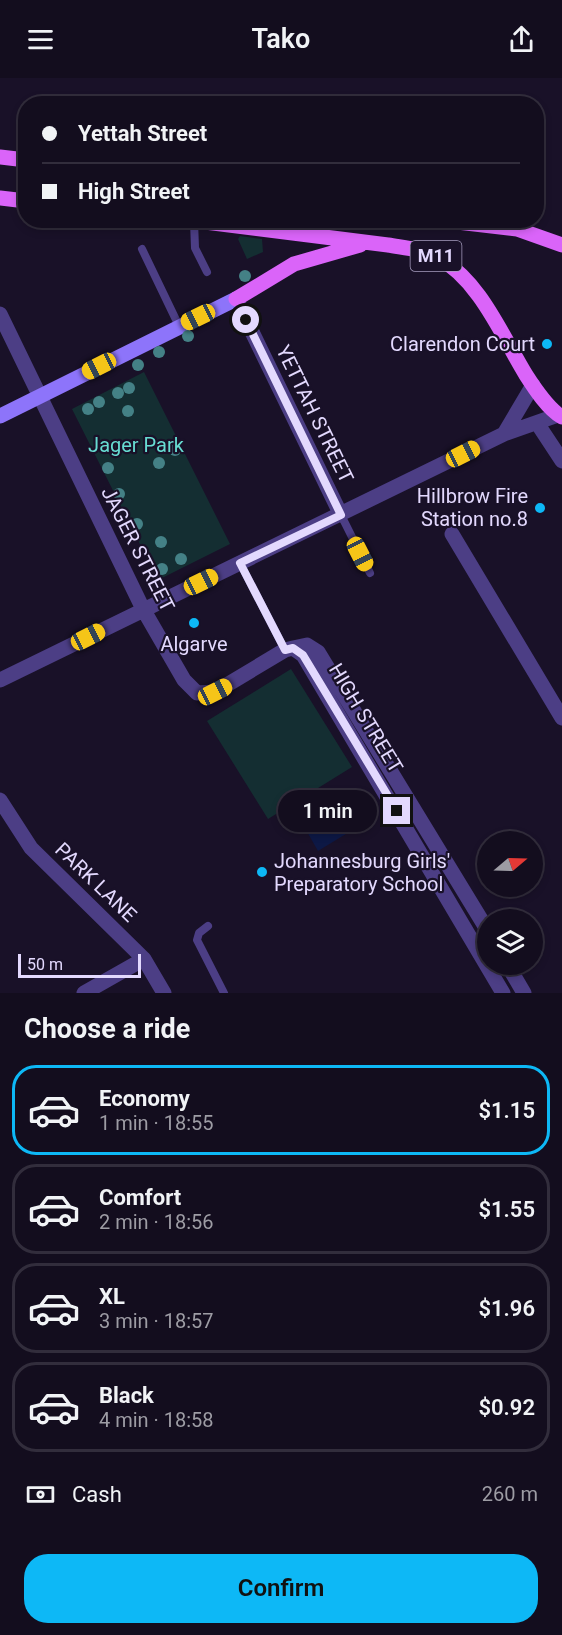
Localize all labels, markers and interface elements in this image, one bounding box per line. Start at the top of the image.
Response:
icon: menu [24,23,57,56]
text: Tako [252,23,310,55]
icon: share [505,23,538,56]
text: Yettah Street [78,121,207,146]
text: High Street [78,179,190,204]
road number: M11 [410,241,462,271]
car [178,301,218,333]
route start [232,306,259,333]
place label: Clarendon Court [390,332,535,356]
marker: Clarendon Court [540,337,554,351]
street label: YETTAH STREET [271,341,359,487]
car [79,350,119,382]
park label: Jager Park [88,433,185,457]
car [443,438,483,470]
street label: JAGER STREET [96,483,180,616]
place label: Hillbrow Fire Station no.8 [417,484,528,531]
marker: Hillbrow Fire Station no.8 [533,501,547,515]
car [344,534,376,574]
car [181,566,221,598]
marker: Algarve [187,616,201,630]
car [68,621,108,653]
place label: Algarve [160,632,228,656]
street label: HIGH STREET [324,659,408,777]
car [195,676,235,708]
callout: 1 min [277,790,376,832]
route end [383,797,410,824]
text: 1 min [302,799,353,823]
north arrow [477,831,543,897]
map controls [477,831,543,975]
street label: PARK LANE [50,837,142,927]
place label: Johannesburg Girls' Preparatory School [274,849,450,896]
marker: Johannesburg Girls' Preparatory School [255,865,269,879]
button: layers [477,909,543,975]
scale bar [18,951,141,978]
text: 50 m [27,955,63,974]
text: Choose a ride [24,1013,190,1045]
icon: car [27,1083,81,1137]
text: Economy [99,1086,190,1111]
text: $1.15 [478,1098,535,1123]
text: 1 min · 18:55 [99,1111,214,1135]
icon: car [27,1182,81,1236]
text: Comfort [99,1185,181,1210]
text: $1.55 [478,1197,535,1222]
text: 2 min · 18:56 [99,1210,214,1234]
icon: car [27,1281,81,1335]
text: XL [99,1284,125,1309]
text: $1.96 [478,1296,535,1321]
text: 3 min · 18:57 [99,1309,214,1333]
icon: car [27,1380,81,1434]
text: Black [99,1383,154,1408]
text: $0.92 [478,1395,535,1420]
text: 4 min · 18:58 [99,1408,214,1432]
icon: cash [24,1478,57,1511]
text: Cash [72,1482,122,1507]
text: 260 m [482,1482,538,1506]
button: Confirm [24,1554,538,1623]

